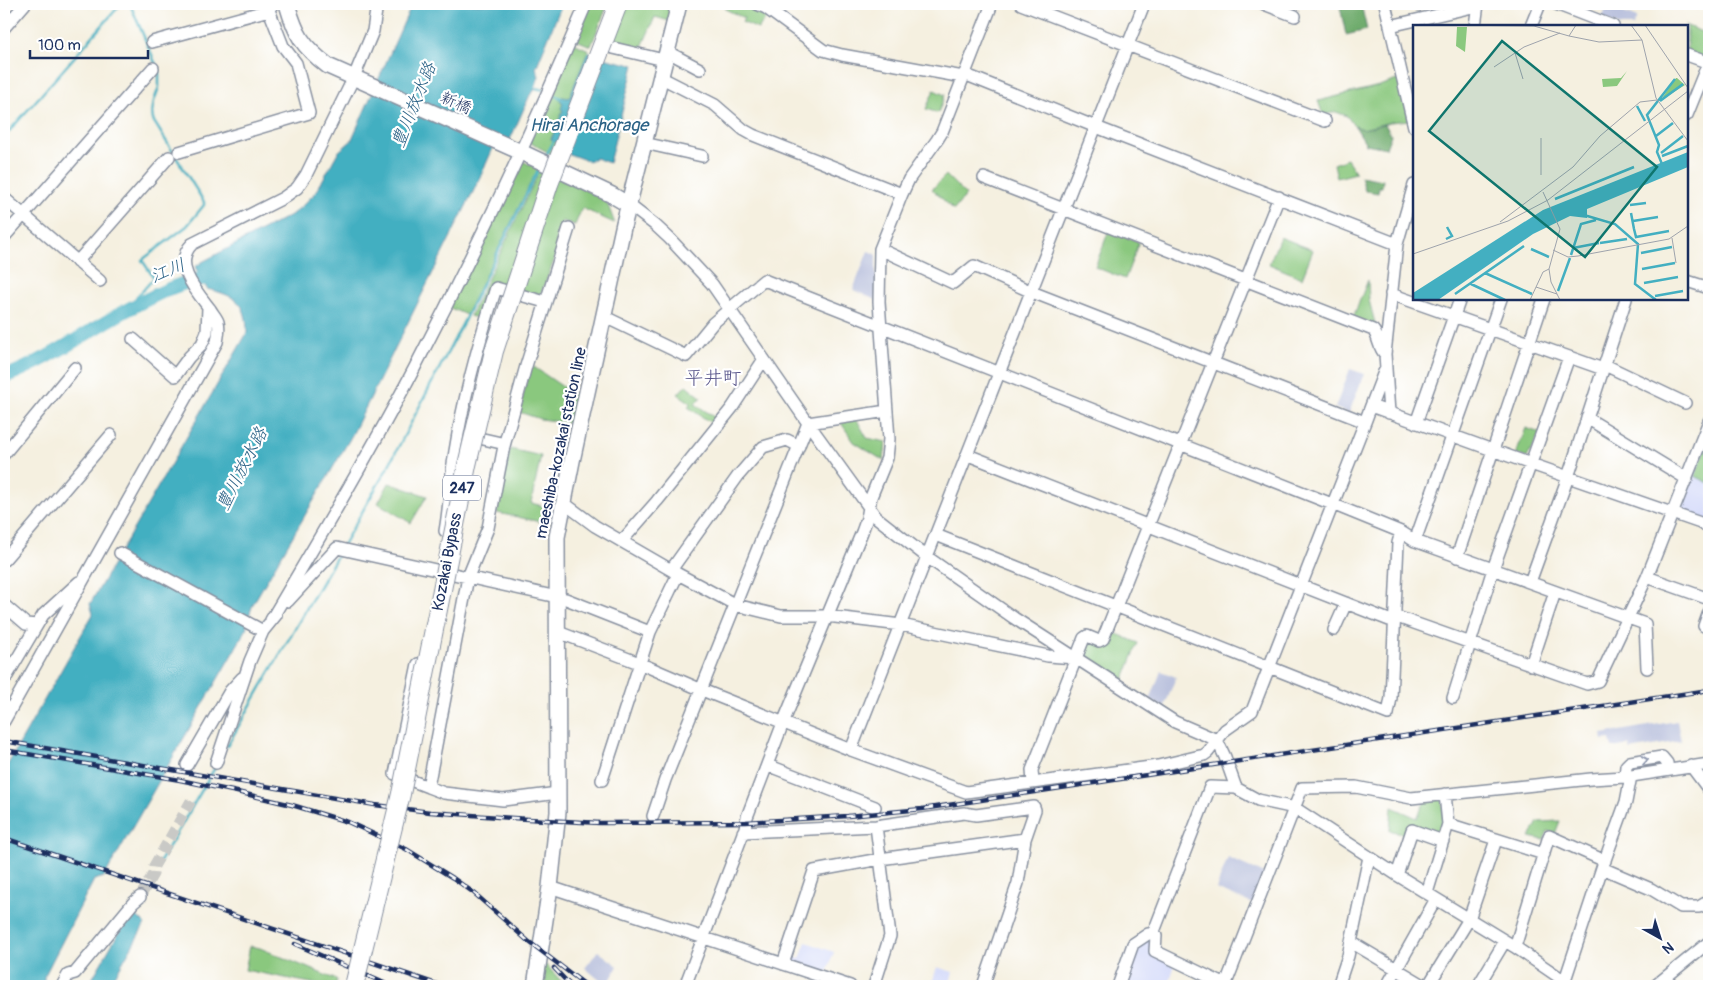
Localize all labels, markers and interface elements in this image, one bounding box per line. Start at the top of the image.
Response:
inset map [1413,25,1688,300]
scale bar [30,28,148,60]
text: 100 m [38,36,81,55]
water label: 豊川放水路 [386,58,442,151]
street label: 新橋 [437,87,475,119]
water label: Hirai Anchorage [530,114,650,137]
water label: 江川 [147,254,189,288]
street label: maeshiba-kozakai station line [531,345,591,540]
district label: 平井町 [684,366,742,390]
water label: 豊川放水路 [211,423,273,514]
road number: 247 [443,476,481,500]
street label: Kozakai Bypass [428,511,466,613]
one-way arrow [1642,755,1650,766]
north arrow [1636,912,1686,962]
text: N [1659,938,1677,957]

